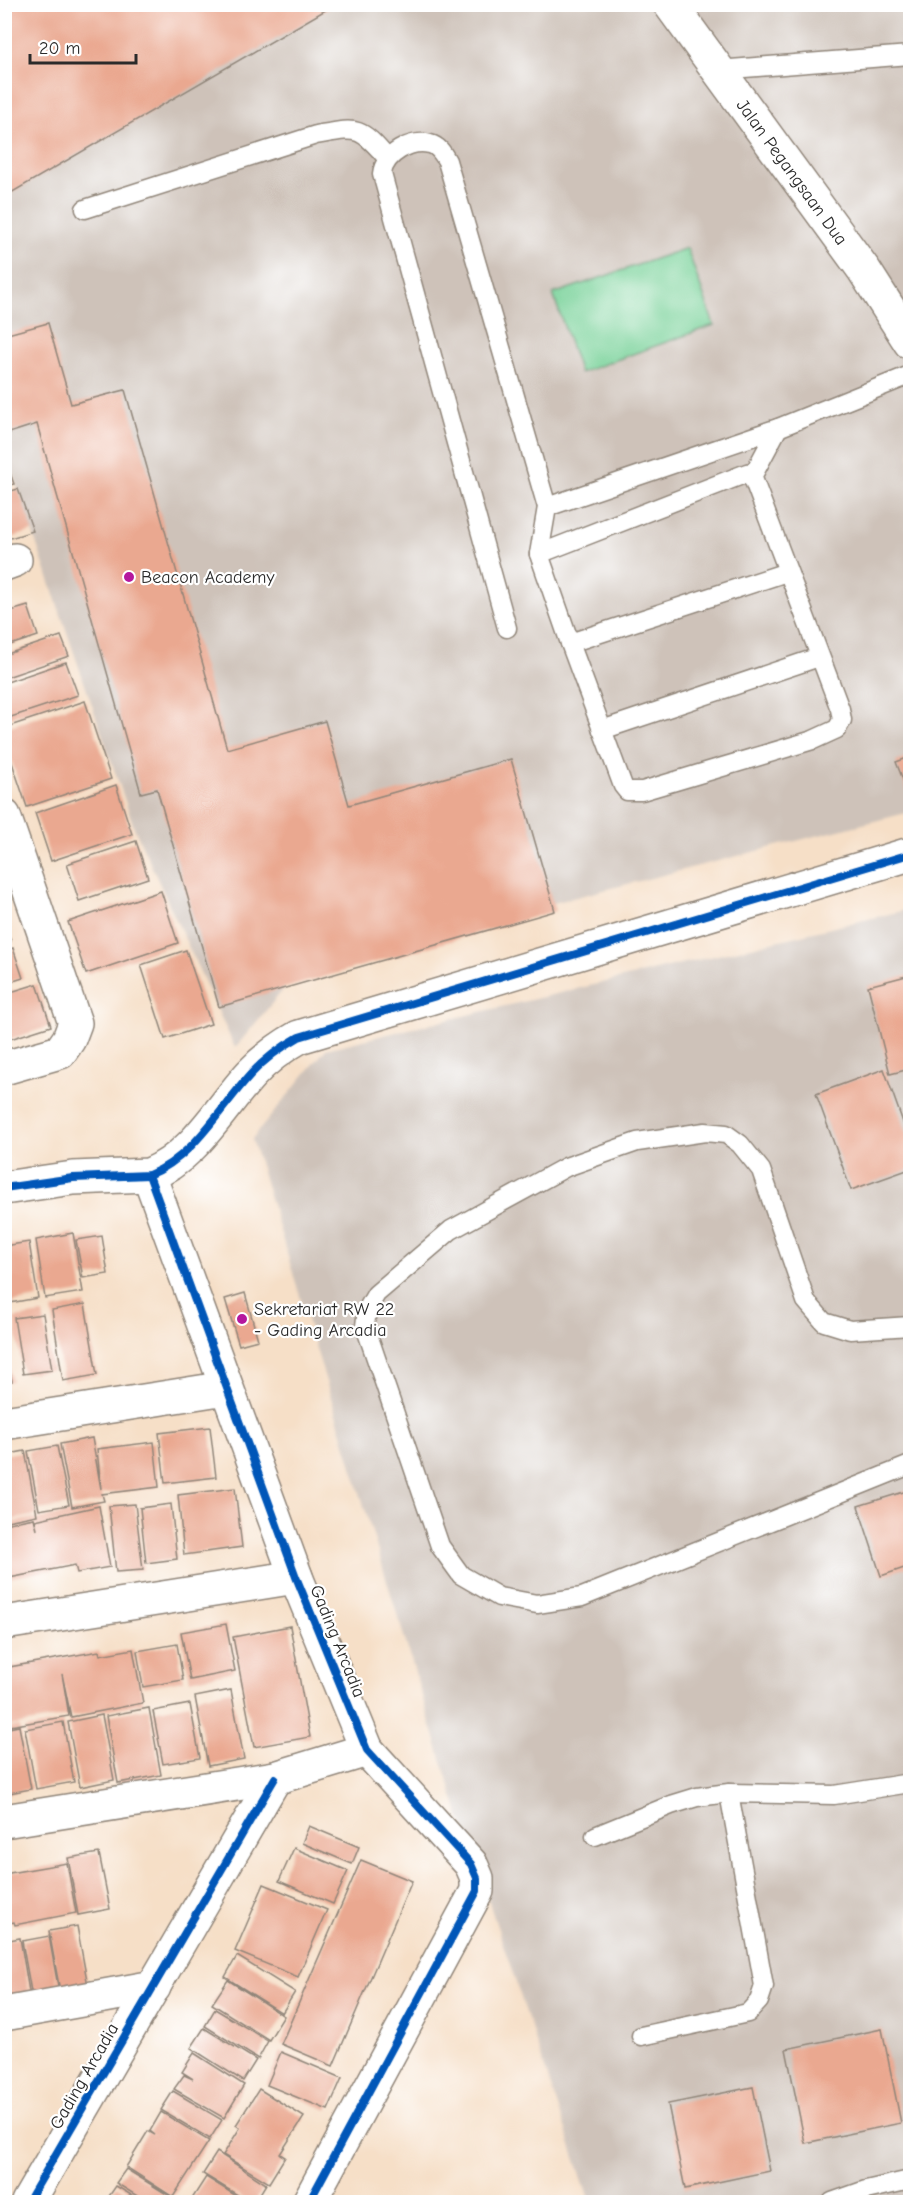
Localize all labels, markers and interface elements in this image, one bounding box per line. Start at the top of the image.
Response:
scale bar [30,27,136,65]
text: 20 m [39,38,80,59]
street label: Jalan Pegangsaan Dua [732,95,852,249]
place label: Beacon Academy [141,567,275,588]
marker: Beacon Academy [122,570,136,584]
place label: Sekretariat RW 22 - Gading Arcadia [254,1299,394,1341]
marker: Sekretariat RW 22 - Gading Arcadia [235,1312,249,1326]
street label: Gading Arcadia [305,1582,370,1700]
street label: Gading Arcadia [46,2019,123,2133]

